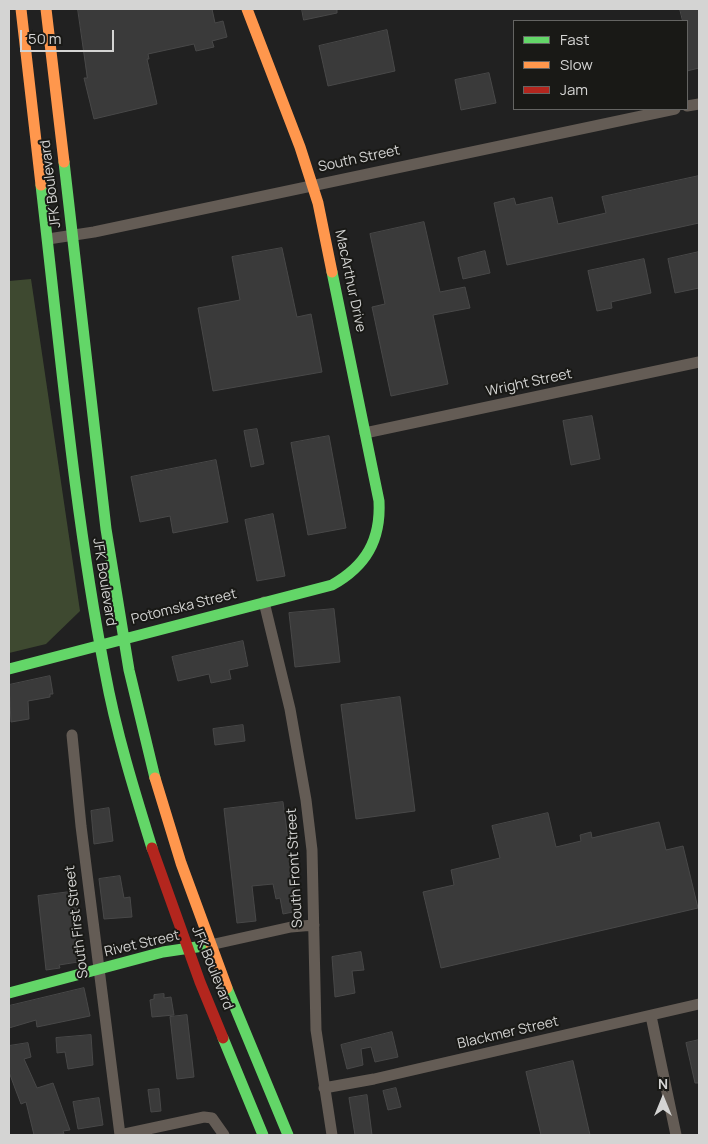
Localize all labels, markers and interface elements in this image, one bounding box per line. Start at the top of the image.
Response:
scale bar [22,20,116,52]
legend [513,20,688,110]
text: 50 m [28,28,62,49]
text: Fast [560,29,589,50]
text: Slow [560,54,593,75]
text: Jam [560,79,588,100]
street label: JFK Boulevard [37,139,65,229]
street label: South Street [317,142,401,176]
street label: MacArthur Drive [331,228,369,334]
street label: Wright Street [484,366,574,400]
street label: JFK Boulevard [89,537,119,627]
street label: Potomska Street [129,586,239,628]
street label: South Front Street [283,808,307,928]
street label: South First Street [62,864,92,980]
street label: JFK Boulevard [188,924,236,1012]
street label: Rivet Street [103,927,181,961]
street label: Blackmer Street [456,1013,560,1053]
north arrow [638,1074,688,1124]
text: N [658,1074,668,1093]

